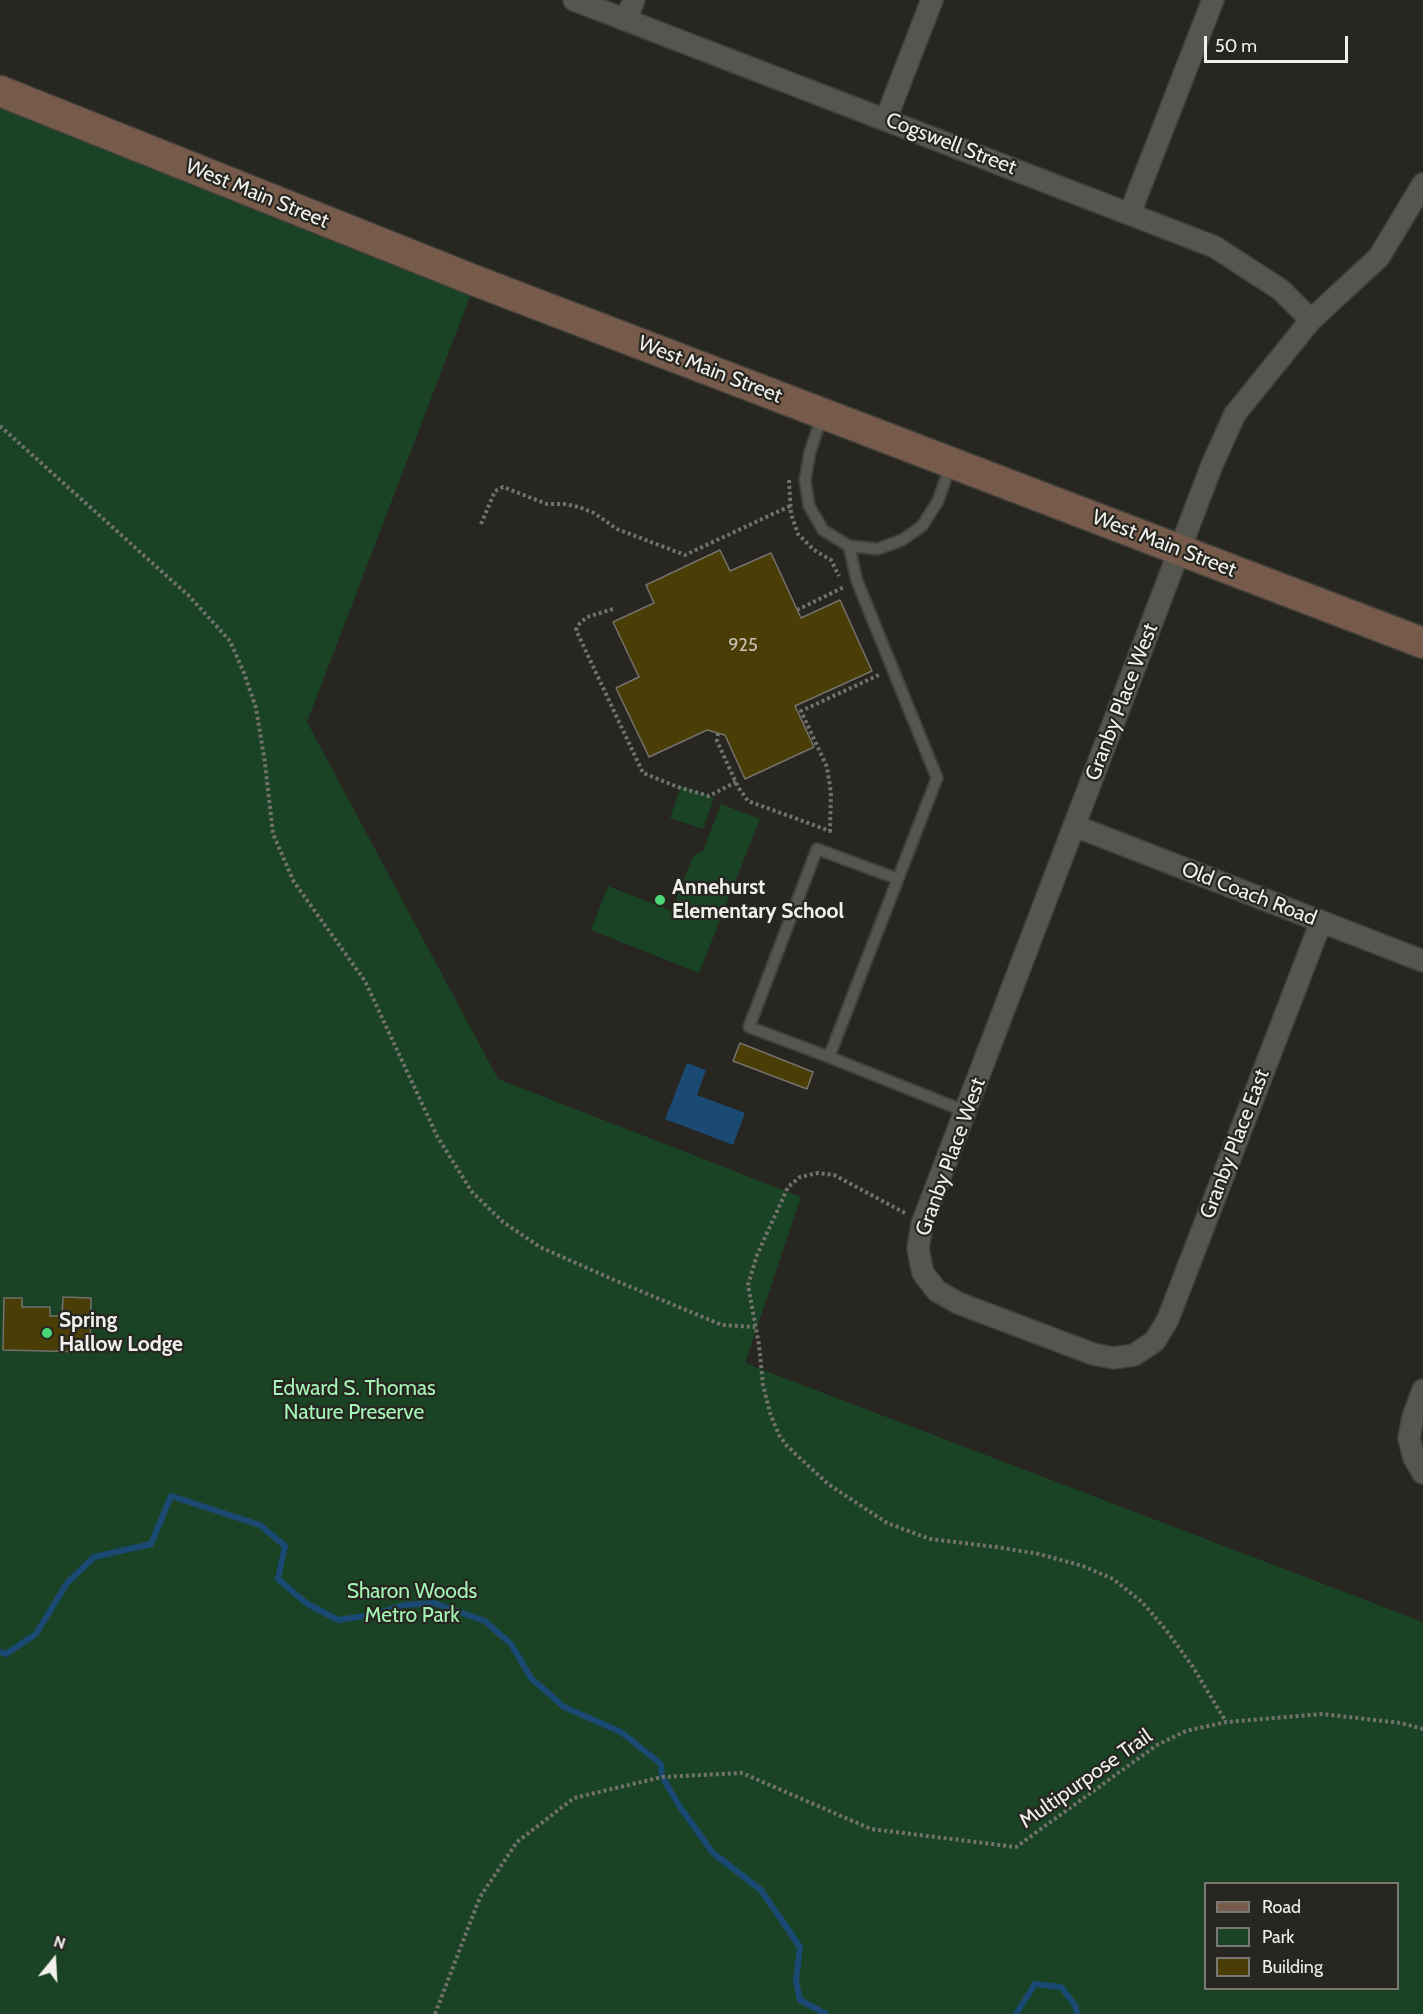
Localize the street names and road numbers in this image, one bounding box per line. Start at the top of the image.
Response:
street label: Cogswell Street [882,108,1020,180]
street label: West Main Street [182,154,332,234]
street label: West Main Street [634,331,786,409]
street label: West Main Street [1088,505,1240,583]
street label: Granby Place West [1080,620,1164,784]
street label: Old Coach Road [1178,857,1320,931]
street label: Granby Place East [1195,1066,1275,1222]
street label: Granby Place West [911,1074,991,1240]
street label: Multipurpose Trail [1015,1724,1157,1834]

